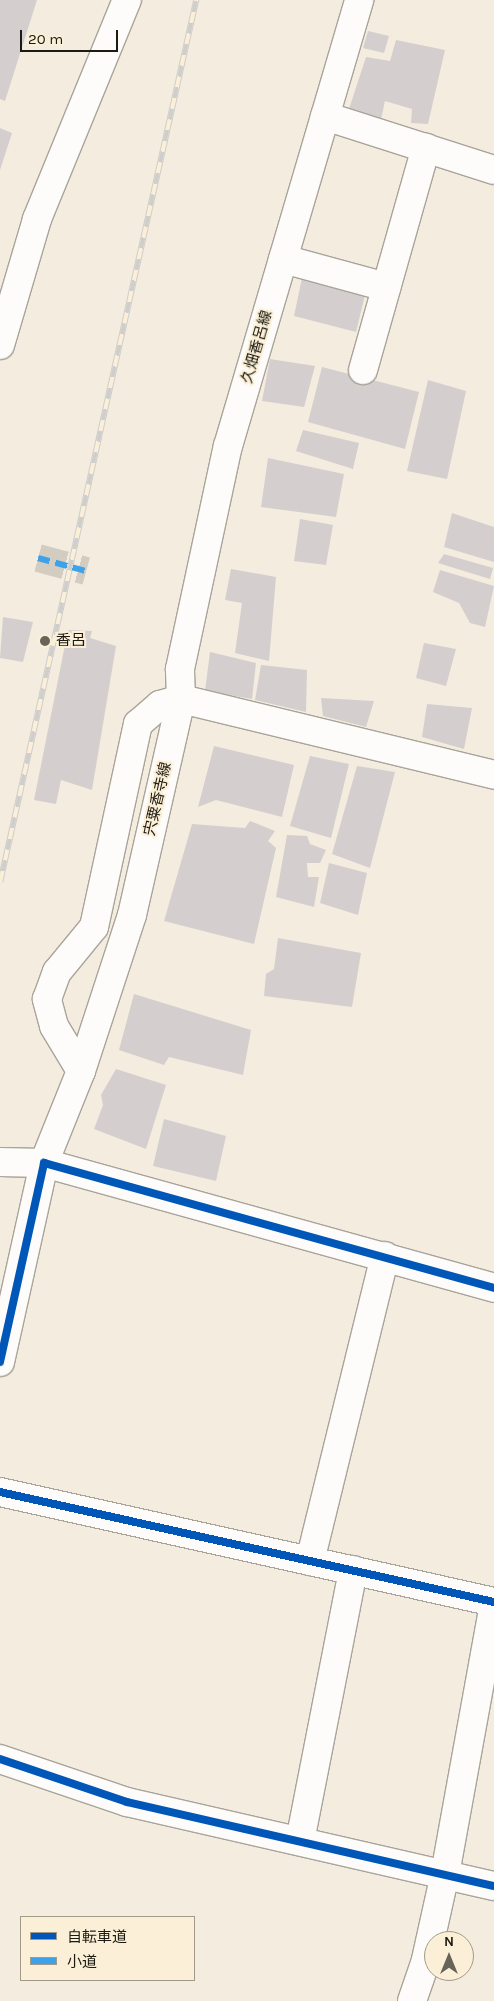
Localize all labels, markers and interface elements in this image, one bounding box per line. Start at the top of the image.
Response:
scale bar [22,20,120,52]
text: 20 m [28,30,63,48]
street label: 久畑香呂線 [238,308,276,386]
place label: 香呂 [56,632,86,650]
marker: 香呂 [38,634,52,648]
street label: 宍粟香寺線 [141,760,175,838]
legend [20,1916,195,1981]
text: 自転車道 [67,1928,127,1946]
north arrow [424,1931,474,1981]
text: N [444,1933,454,1950]
text: 小道 [67,1953,97,1971]

